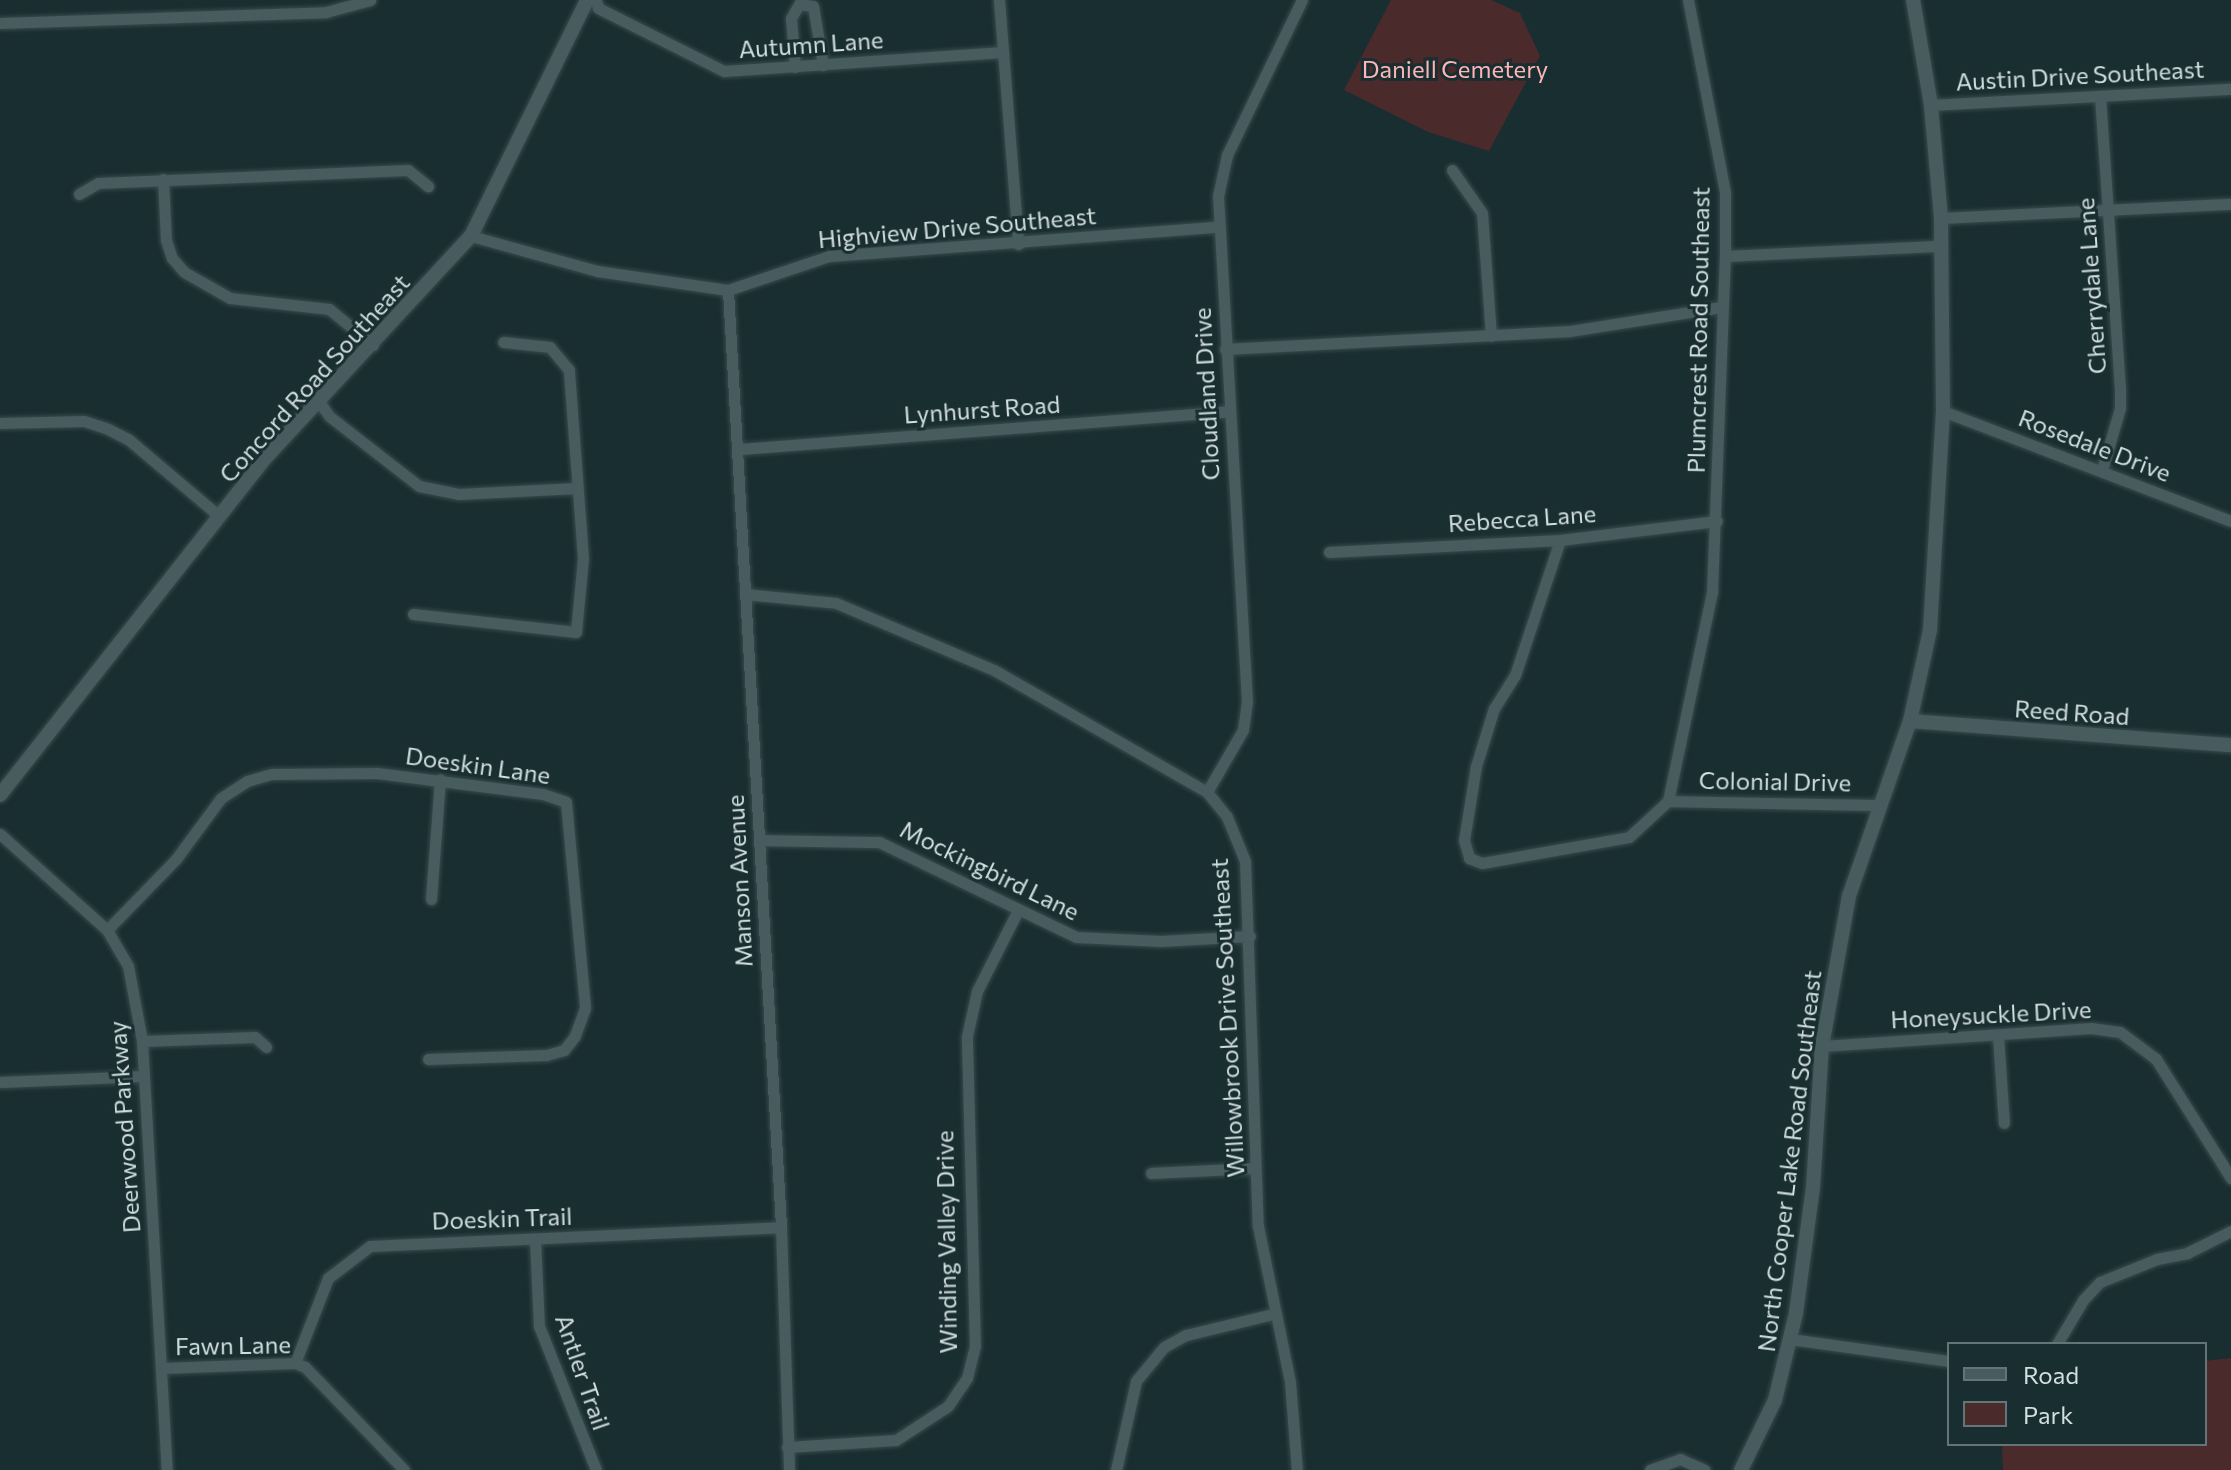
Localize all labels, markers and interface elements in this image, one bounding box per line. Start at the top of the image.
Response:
street label: Autumn Lane [738,25,884,63]
street label: Austin Drive Southeast [1955,54,2205,96]
park label: Daniell Cemetery [1362,55,1548,83]
street label: Plumcrest Road Southeast [1681,187,1715,473]
street label: Cherrydale Lane [2070,197,2112,375]
street label: Highview Drive Southeast [817,200,1097,254]
street label: Concord Road Southeast [213,268,415,488]
street label: Cloudland Drive [1187,307,1225,481]
street label: Lynhurst Road [903,389,1061,429]
street label: Rosedale Drive [2015,403,2175,487]
street label: Rebecca Lane [1447,498,1597,538]
street label: Reed Road [2014,694,2130,730]
street label: Doeskin Lane [404,741,552,789]
street label: Colonial Drive [1699,765,1851,797]
street label: Manson Avenue [720,794,758,968]
street label: Mockingbird Lane [896,814,1084,926]
street label: Willowbrook Drive Southeast [1204,858,1250,1178]
street label: North Cooper Lake Road Southeast [1751,969,1827,1353]
street label: Honeysuckle Drive [1890,994,2092,1034]
street label: Deerwood Parkway [102,1020,146,1234]
street label: Winding Valley Drive [930,1130,962,1354]
street label: Doeskin Trail [431,1201,573,1235]
street label: Antler Trail [550,1310,616,1434]
street label: Fawn Lane [175,1330,291,1360]
legend [1947,1342,2207,1446]
text: Road [2023,1360,2079,1389]
text: Park [2023,1400,2073,1429]

